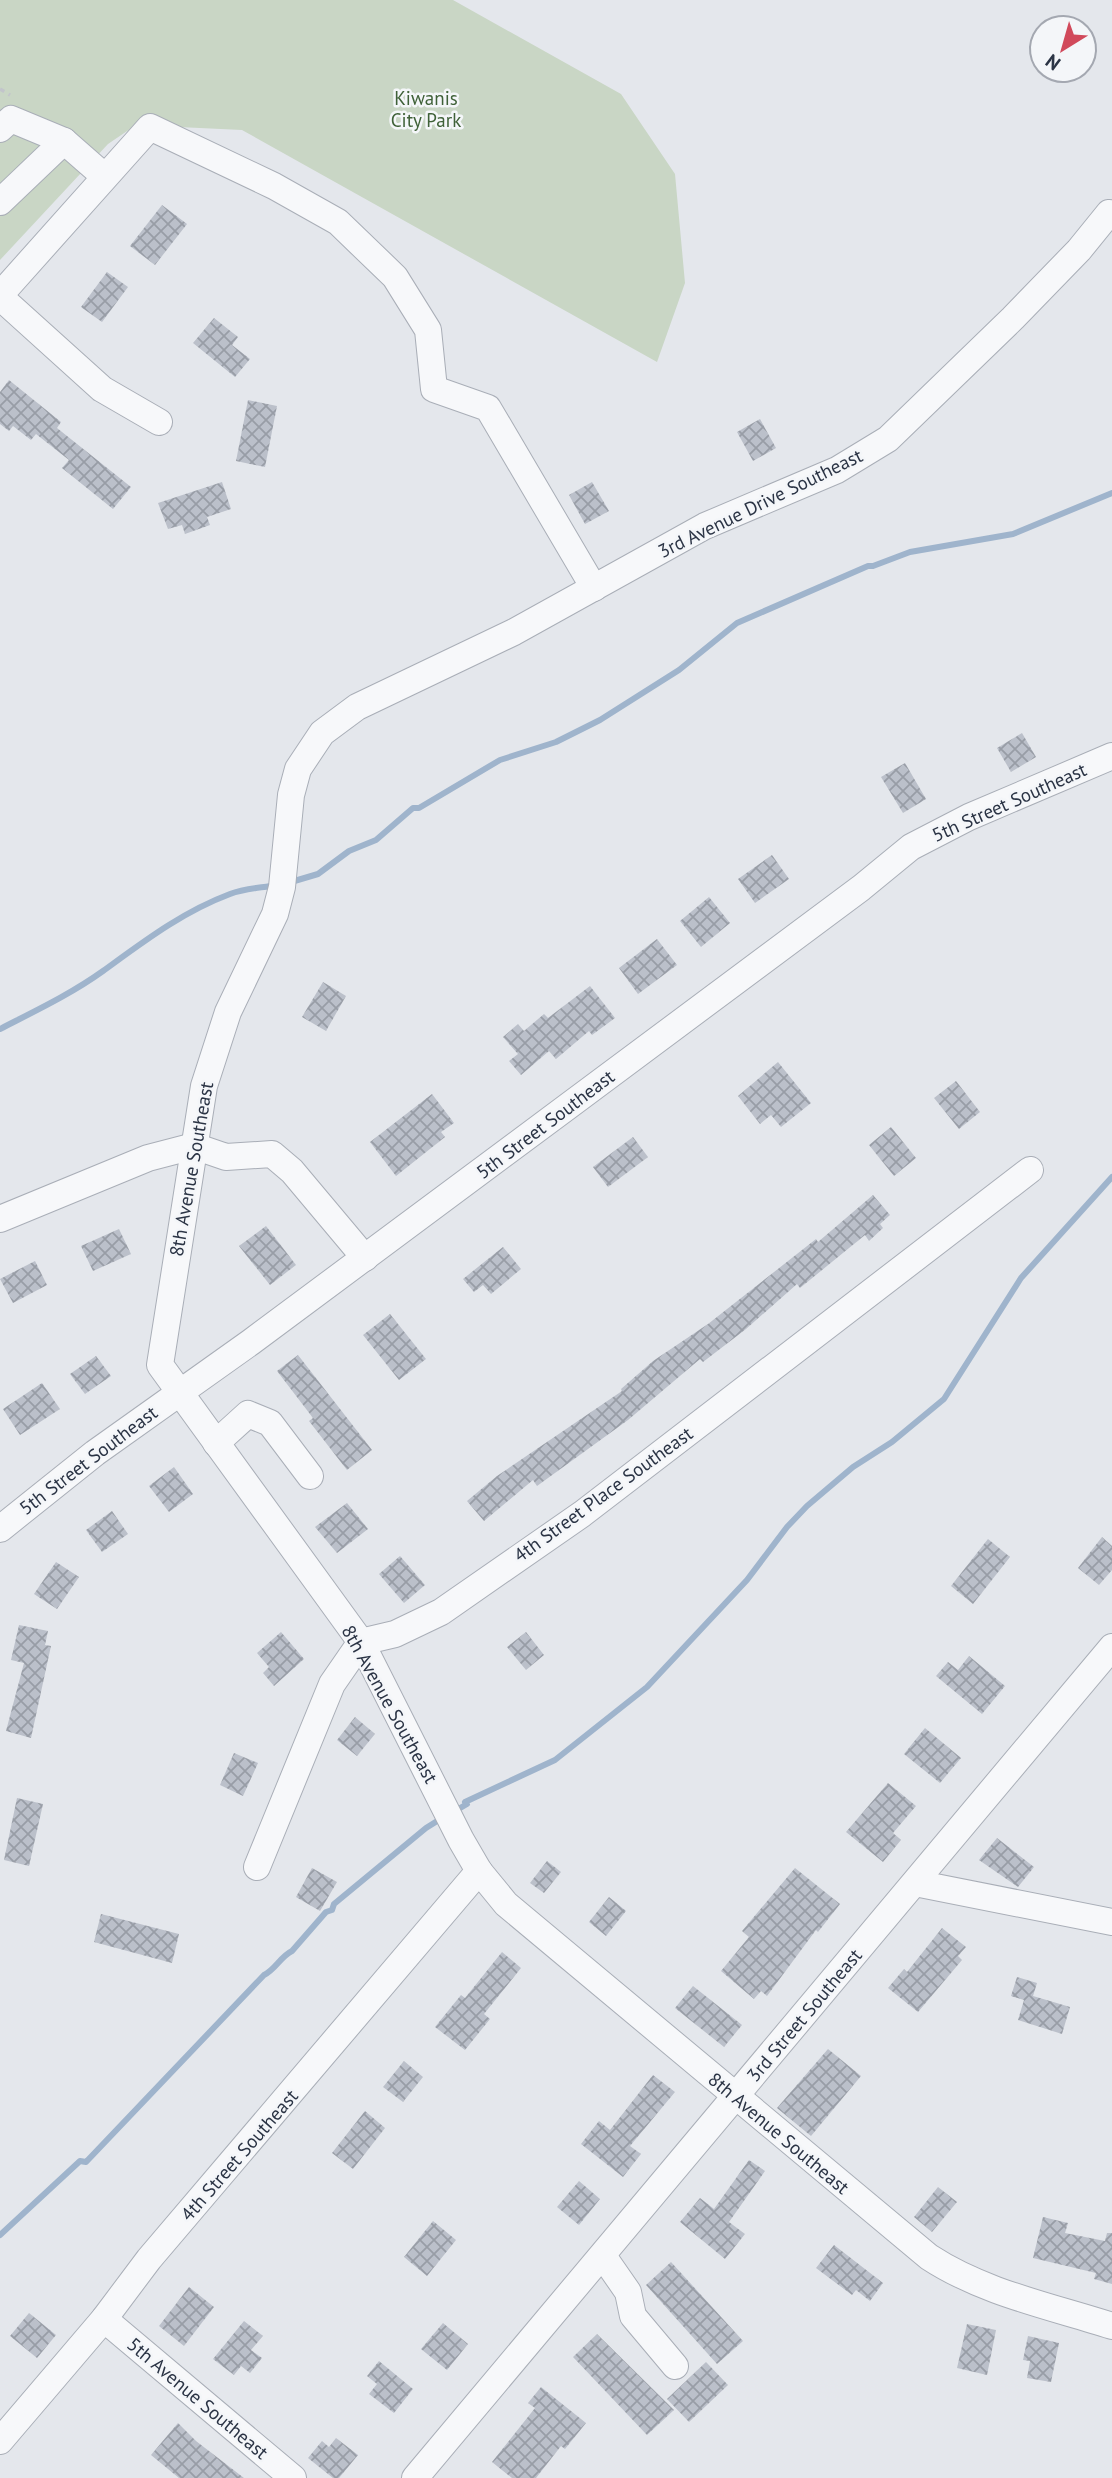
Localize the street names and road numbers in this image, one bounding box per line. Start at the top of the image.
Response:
street label: 3rd Avenue Drive Southeast [654,443,867,563]
street label: 5th Street Southeast [928,757,1091,847]
street label: 5th Street Southeast [471,1064,619,1184]
street label: 8th Avenue Southeast [164,1079,218,1258]
street label: 5th Street Southeast [14,1400,162,1520]
street label: 4th Street Place Southeast [509,1421,698,1567]
street label: 8th Avenue Southeast [337,1621,444,1788]
street label: 3rd Street Southeast [741,1943,867,2087]
street label: 8th Avenue Southeast [704,2067,855,2199]
street label: 4th Street Southeast [175,2084,303,2226]
street label: 5th Avenue Southeast [123,2332,274,2464]

